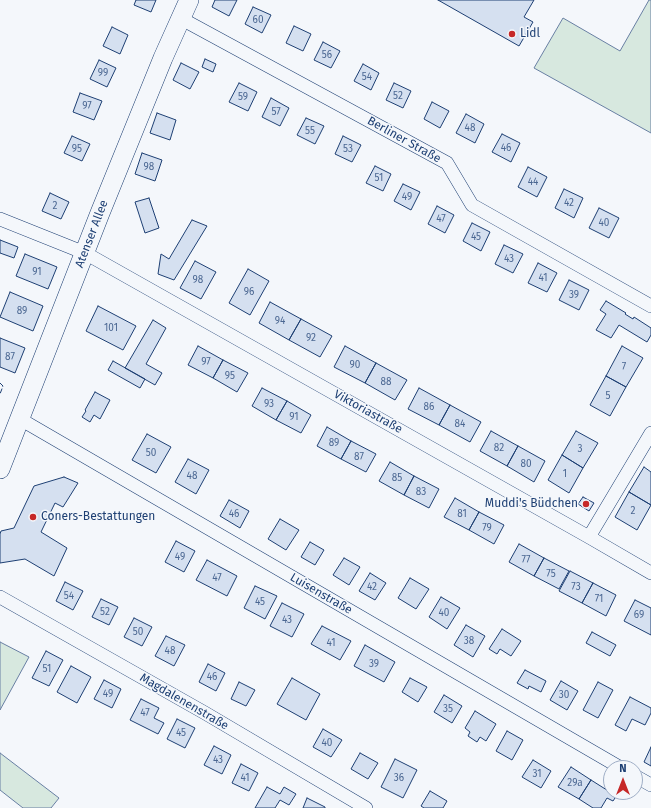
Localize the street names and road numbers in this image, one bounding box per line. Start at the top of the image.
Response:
street label: Berliner Straße [365,114,443,166]
street label: Atenser Allee [72,198,112,270]
street label: Viktoriastraße [331,387,405,437]
street label: Luisenstraße [287,570,355,618]
street label: Magdalenenstraße [137,671,231,733]

